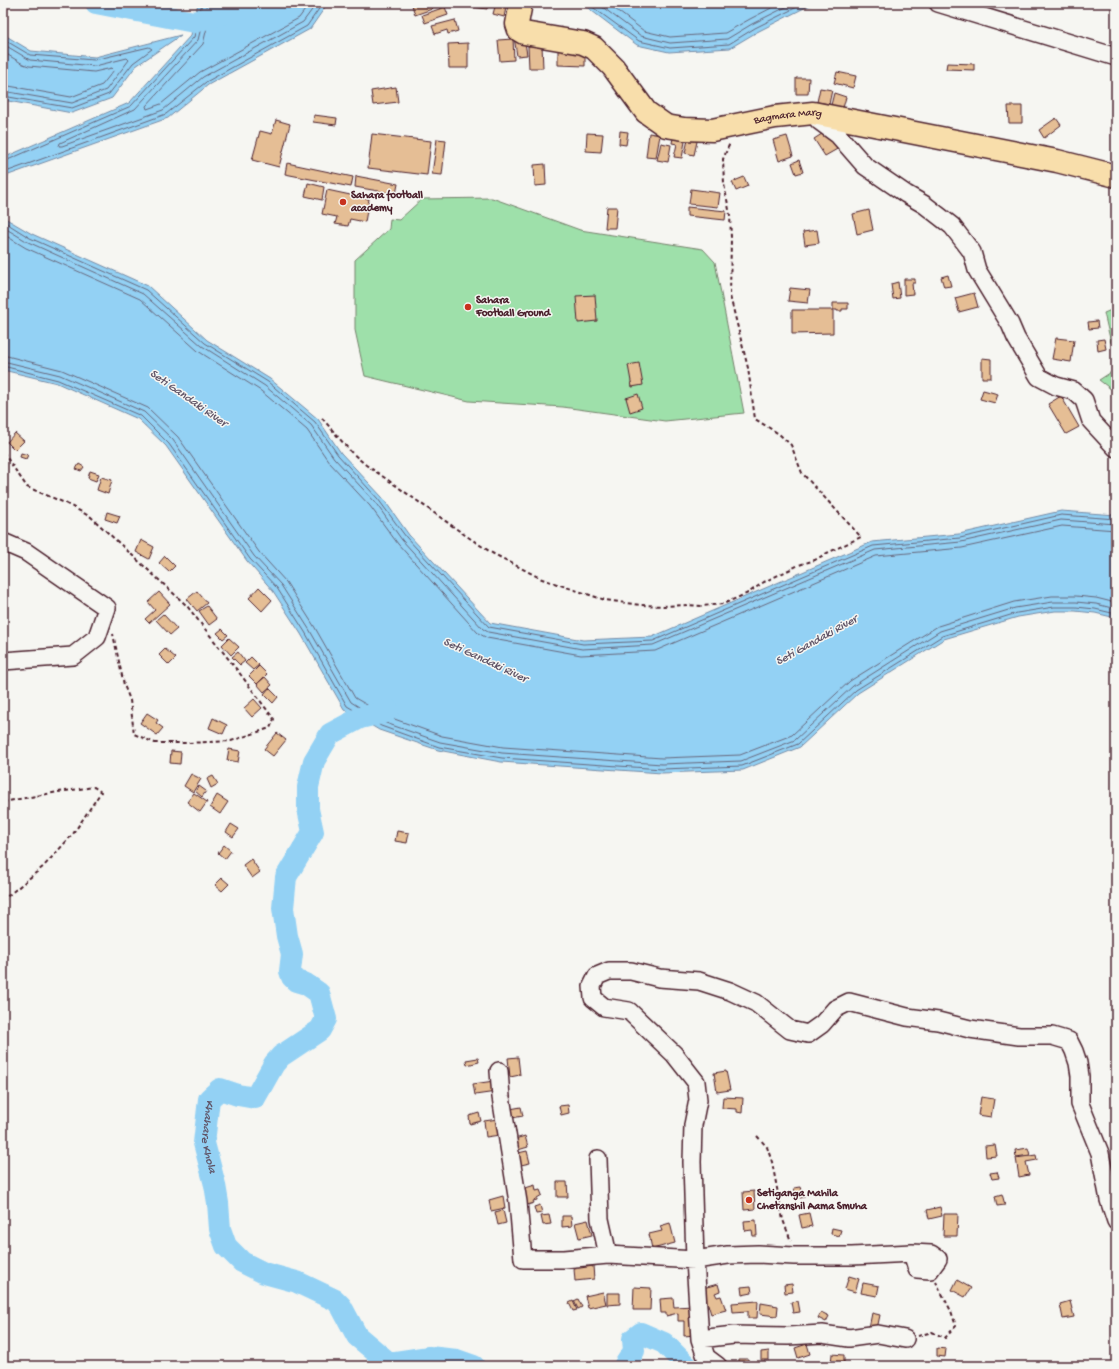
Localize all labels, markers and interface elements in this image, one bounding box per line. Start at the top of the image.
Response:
street label: Bagmara Marg [752,107,823,127]
place label: Sahara football academy [350,189,423,215]
marker: Sahara football academy [338,197,348,207]
place label: Sahara Football Ground [475,295,552,320]
marker: Sahara Football Ground [463,302,473,312]
water label: Seti Gandaki River [147,367,232,432]
water label: Seti Gandaki River [774,611,863,669]
water label: Seti Gandaki River [441,635,532,688]
water label: Khahare Khola [197,1099,219,1176]
place label: Setiganga Mahila Chetanshil Aama Smuha [756,1187,868,1213]
marker: Setiganga Mahila Chetanshil Aama Smuha [744,1195,754,1205]

